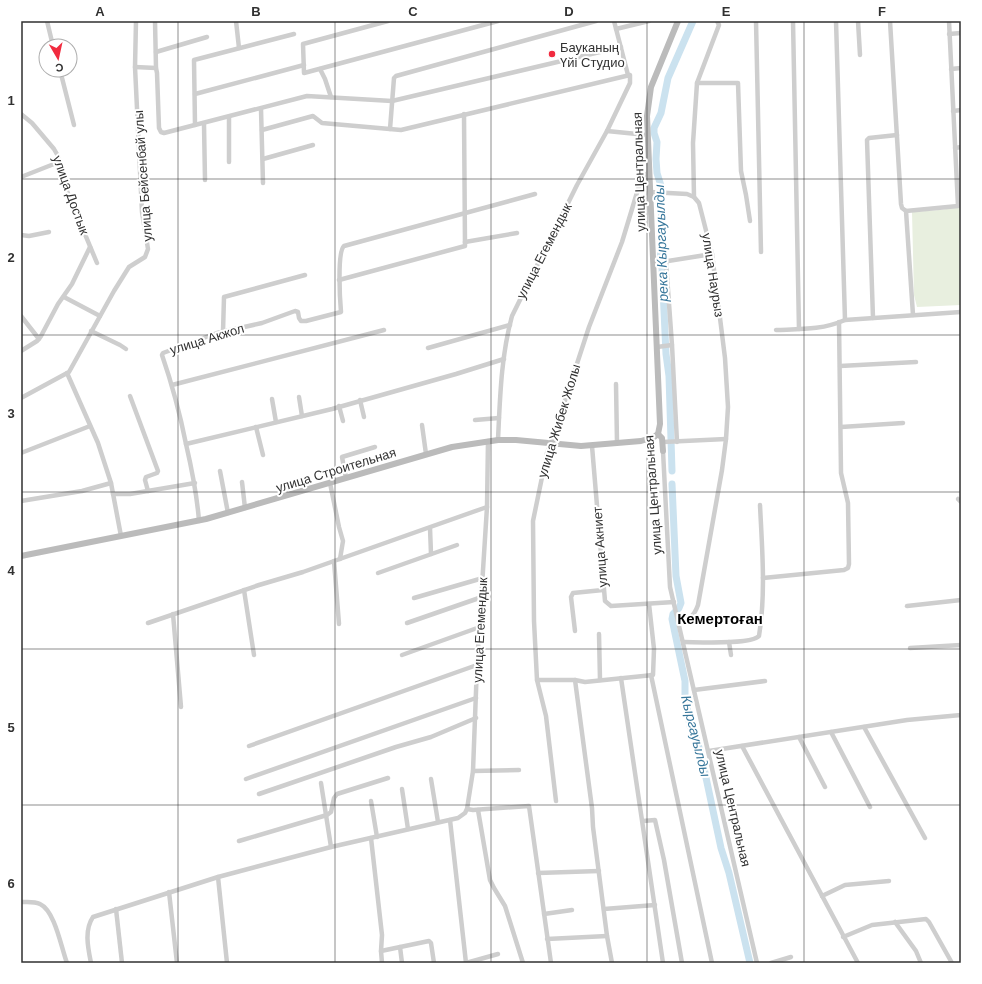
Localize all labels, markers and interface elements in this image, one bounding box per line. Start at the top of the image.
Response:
text: A [95,4,105,19]
text: B [251,4,261,19]
text: C [408,4,418,19]
text: D [564,4,574,19]
text: E [722,4,731,19]
text: F [878,4,886,19]
north arrow [38,38,78,78]
place label: Бауканың Үйі Студио [560,40,625,70]
marker: Бауканың Үйі Студио [547,49,557,59]
text: С [55,61,64,74]
text: 1 [7,93,15,108]
street label: улица Бейсенбай улы [131,110,155,242]
street label: улица Центральная [629,112,649,232]
street label: улица Достык [50,153,92,237]
water label: река Кыргауылды [651,183,671,303]
street label: улица Егемендык [513,200,575,301]
street label: улица Наурыз [699,232,727,318]
text: 2 [7,250,15,265]
street label: улица Акжол [168,321,246,357]
street label: улица Жибек Жолы [535,362,583,480]
text: 3 [7,406,15,421]
street label: улица Центральная [641,435,665,555]
street label: улица Строительная [274,445,398,495]
street label: улица Акниет [590,506,610,588]
text: 4 [7,563,15,578]
street label: улица Егемендык [470,577,490,683]
district label: Кемертоған [677,610,763,627]
water label: Кыргауылды [678,693,714,779]
text: 5 [7,720,15,735]
street label: улица Центральная [712,748,754,868]
text: 6 [7,876,15,891]

